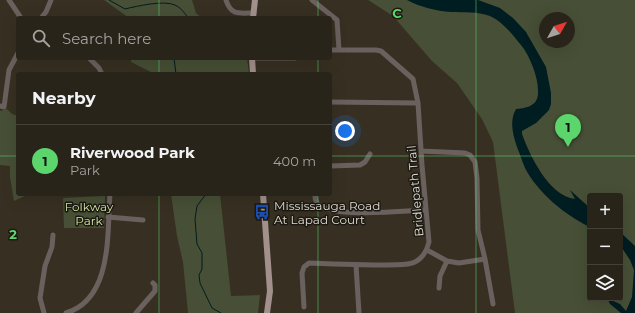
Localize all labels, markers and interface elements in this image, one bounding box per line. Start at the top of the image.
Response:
text: C [392,5,402,21]
north arrow [539,12,575,48]
search box [16,16,332,60]
icon: search [30,27,52,49]
text: Search here [62,29,151,48]
text: Nearby [32,88,96,108]
pin: 1 [555,114,581,147]
your location [335,121,355,141]
text: Riverwood Park [70,143,195,162]
street label: Bridlepath Trail [404,145,426,237]
text: 1 [42,153,48,169]
text: 400 m [273,153,316,169]
text: Park [70,162,100,178]
map controls [587,193,623,301]
button: + [587,193,623,229]
place label: Mississauga Road At Lapad Court [274,198,380,227]
park label: Folkway Park [65,199,114,228]
bus stop icon: Mississauga Road At Lapad Court [253,203,271,221]
text: 2 [9,226,17,242]
button: − [587,229,623,265]
button: layers [587,265,623,301]

